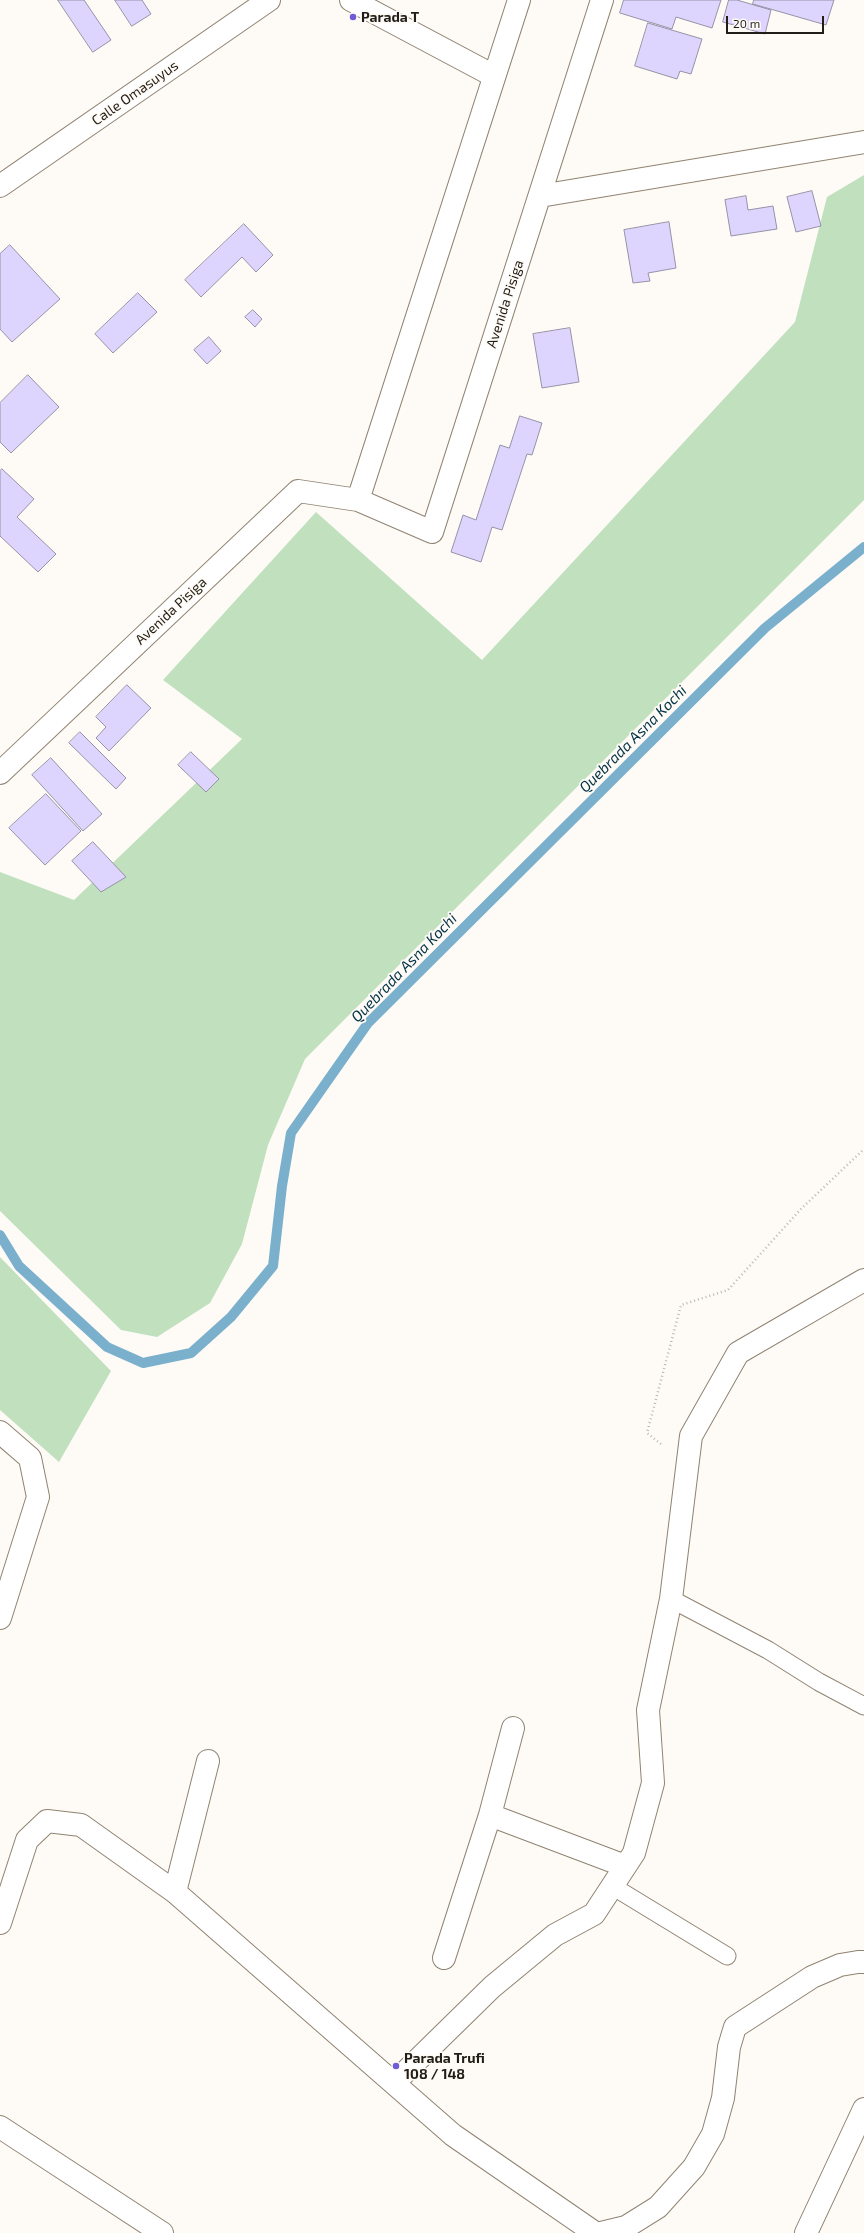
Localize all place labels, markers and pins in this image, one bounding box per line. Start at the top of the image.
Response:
place label: Parada T [361,9,419,25]
marker: Parada T [348,12,358,22]
place label: Parada Trufi 108 / 148 [404,2050,485,2082]
marker: Parada Trufi 108 / 148 [391,2061,401,2071]

